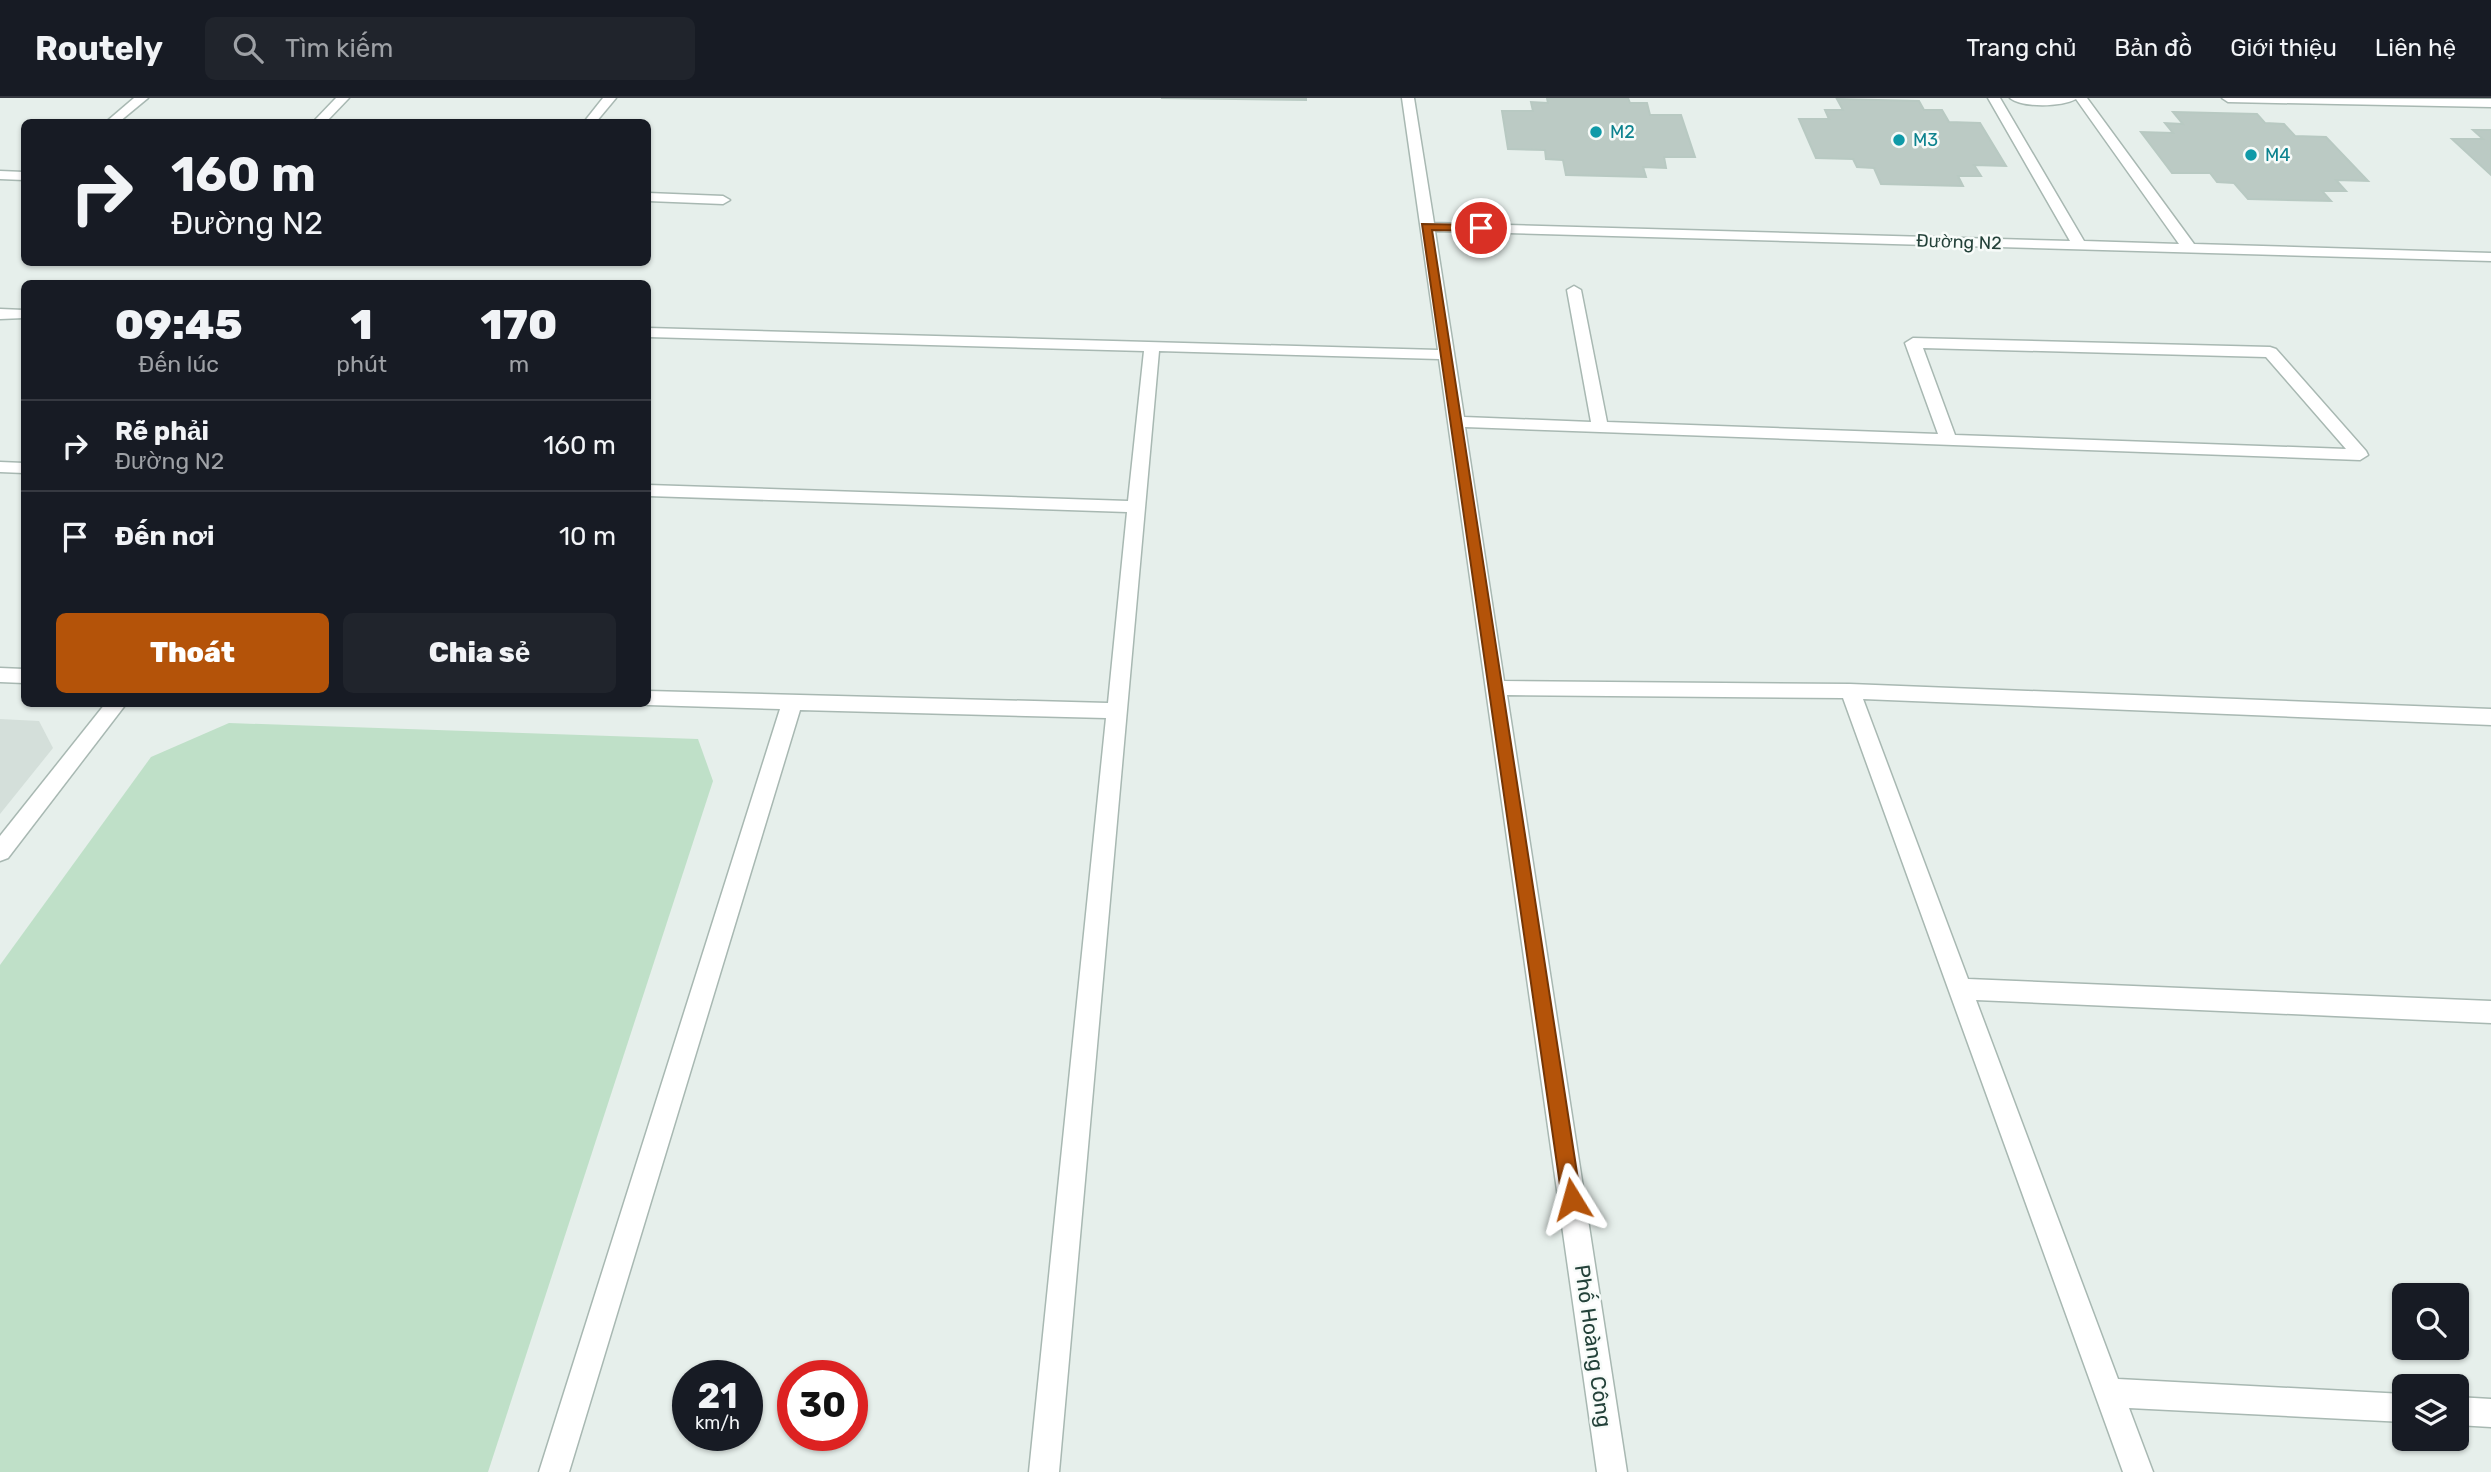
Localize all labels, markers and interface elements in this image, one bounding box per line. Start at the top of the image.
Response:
search box [205,17,695,80]
text: Routely [35,29,163,68]
icon: search [229,29,267,67]
text: Tìm kiếm [285,33,393,64]
text: Trang chủ [1966,34,2076,62]
text: Bản đồ [2114,34,2192,62]
text: Giới thiệu [2230,34,2337,62]
text: Liên hệ [2375,34,2456,62]
place label: M2 [1610,121,1635,143]
marker: M2 [1588,124,1604,140]
place label: M3 [1913,129,1938,151]
marker: M3 [1891,132,1907,148]
place label: M4 [2265,144,2290,166]
text: 160 m [171,145,316,203]
icon: right [56,147,147,238]
marker: M4 [2243,147,2259,163]
pin [1451,198,1511,258]
text: Đường N2 [171,204,323,242]
icon: arrive [1462,209,1500,247]
street label: Đường N2 [1916,230,2002,254]
text: 09:45 [115,300,243,350]
text: 1 [351,300,373,350]
text: 170 [481,300,557,350]
text: Đến lúc [138,350,219,378]
text: phút [336,350,387,378]
text: m [509,350,529,378]
text: Rẽ phải [115,416,209,447]
icon: right [56,427,94,465]
text: 160 m [543,430,616,461]
text: Đường N2 [115,447,224,475]
icon: arrive [56,518,94,556]
text: Đến nơi [115,521,214,552]
text: 10 m [559,521,616,552]
button: Thoát [56,613,329,693]
button: Chia sẻ [343,613,616,693]
position arrow [1535,1162,1609,1236]
street label: Phố Hoàng Công [1570,1263,1617,1429]
map controls [2392,1283,2469,1451]
button: search [2392,1283,2469,1360]
speed limit sign: 30 [777,1360,868,1451]
button: layers [2392,1374,2469,1451]
text: 21 [697,1375,738,1417]
text: km/h [695,1412,740,1434]

